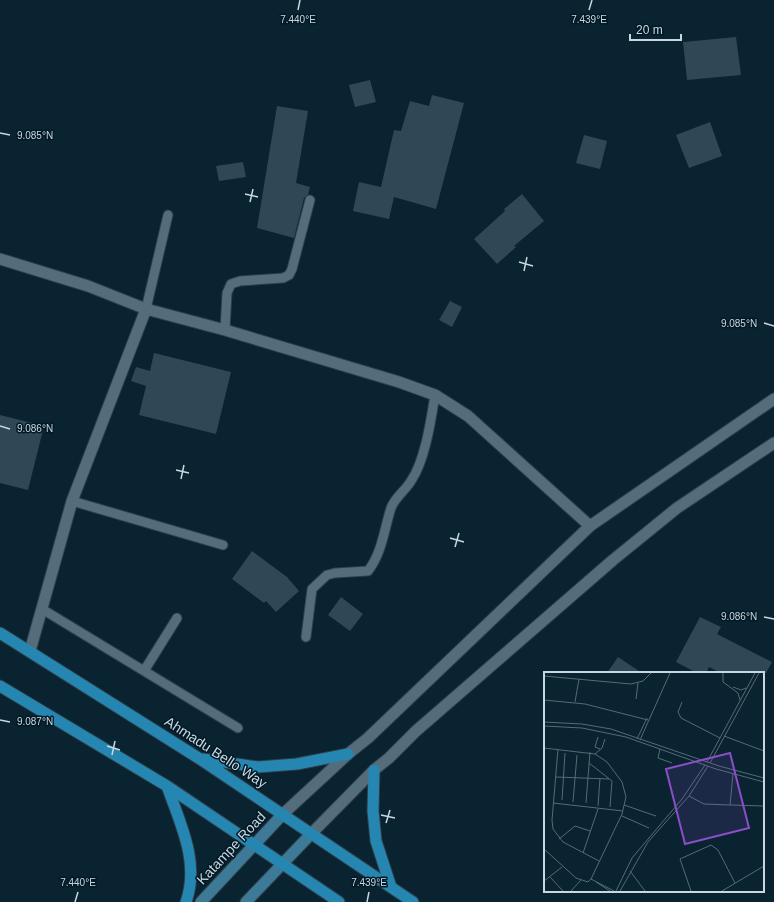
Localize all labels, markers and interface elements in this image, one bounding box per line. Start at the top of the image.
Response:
text: 7.440°E [280,14,316,25]
text: 7.439°E [571,14,607,25]
scale bar [630,16,681,42]
text: 20 m [636,23,663,37]
text: 9.085°N [17,130,53,141]
text: 9.085°N [721,318,757,329]
text: 9.086°N [17,423,53,434]
text: 9.086°N [721,611,757,622]
inset map [544,672,764,892]
street label: Ahmadu Bello Way [162,713,270,791]
text: 9.087°N [17,716,53,727]
street label: Katampe Road [193,808,269,888]
text: 7.440°E [60,877,96,888]
text: 7.439°E [351,877,387,888]

